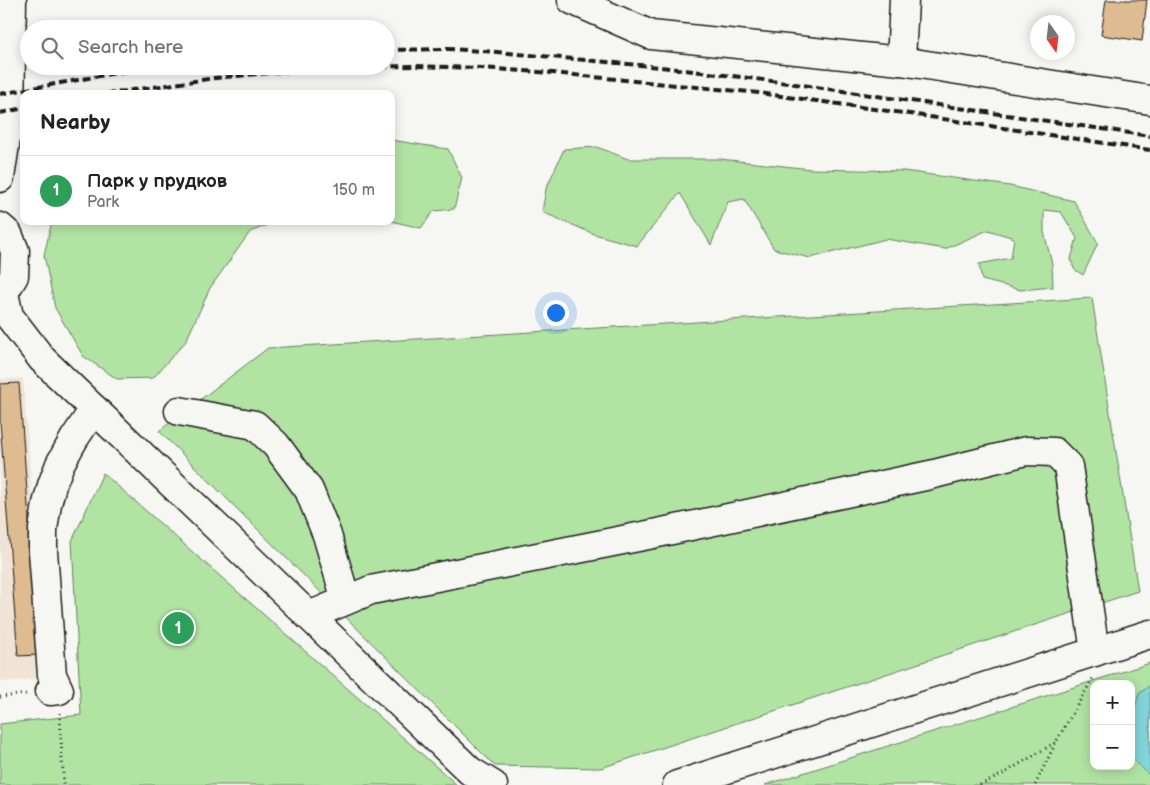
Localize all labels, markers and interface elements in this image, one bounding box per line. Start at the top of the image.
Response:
north arrow [1030,15,1075,60]
search box [20,20,395,75]
icon: search [38,34,66,62]
text: Search here [78,36,183,59]
text: Nearby [40,110,110,135]
text: Парк у прудков [87,170,227,193]
text: 1 [53,181,59,200]
text: 150 m [333,181,375,200]
text: Park [87,193,119,212]
your location [543,300,569,326]
pin: 1 [162,609,194,647]
map controls [1090,680,1135,770]
button: + [1090,680,1135,725]
button: − [1090,725,1135,770]

